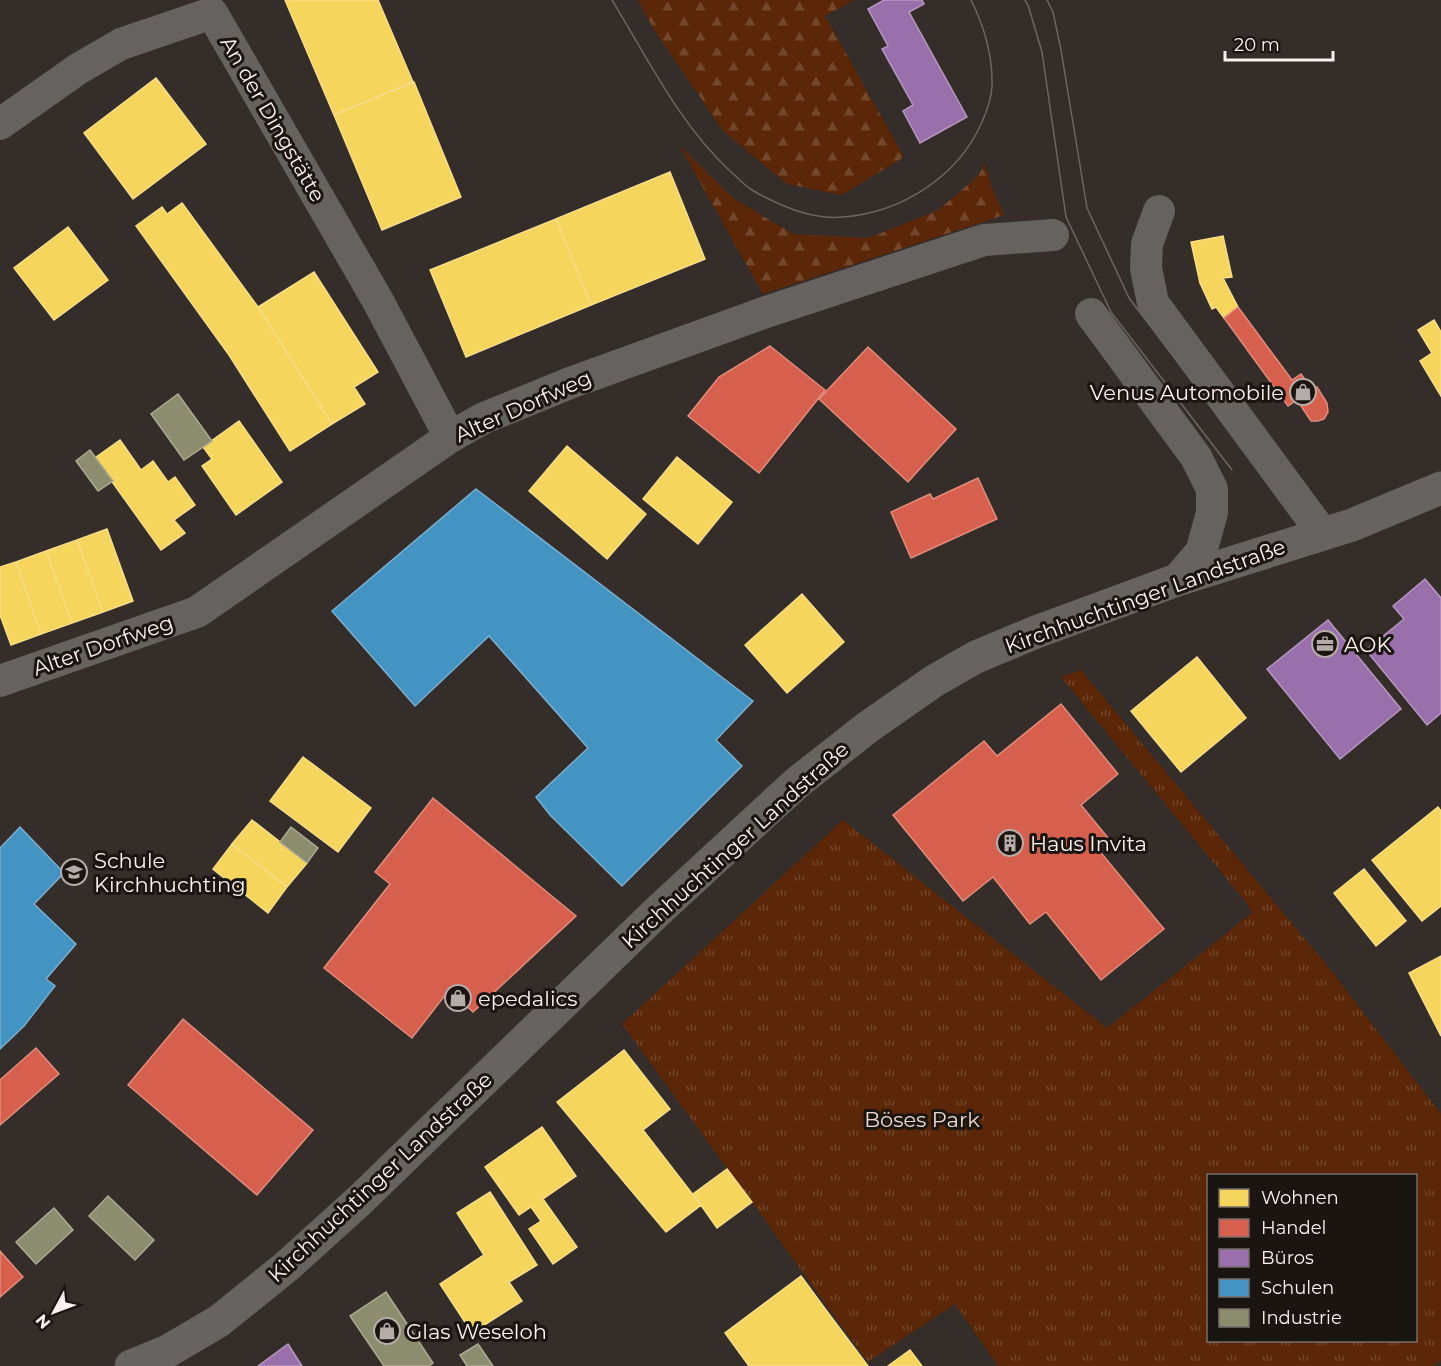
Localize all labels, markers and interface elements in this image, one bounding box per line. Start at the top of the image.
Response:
scale bar [1225,24,1333,62]
street label: An der Dingstätte [215,32,331,206]
text: 20 m [1234,34,1280,56]
street label: Alter Dorfweg [451,365,595,447]
shop icon: Venus Automobile [1288,377,1318,407]
place label: Venus Automobile [1090,380,1284,405]
street label: Kirchhuchtinger Landstraße [1001,534,1289,658]
street label: Alter Dorfweg [30,609,176,681]
office icon: AOK [1310,629,1340,659]
place label: AOK [1344,632,1391,657]
street label: Kirchhuchtinger Landstraße [616,736,854,954]
building icon: Haus Invita [995,828,1025,858]
place label: Haus Invita [1030,831,1147,856]
place label: Schule Kirchhuchting [94,848,246,897]
school or university icon: Schule Kirchhuchting [59,857,89,887]
shop icon: epedalics [443,983,473,1013]
place label: epedalics [478,986,578,1011]
street label: Kirchhuchtinger Landstraße [263,1067,497,1287]
park label: Böses Park [864,1107,980,1132]
legend [1207,1174,1417,1342]
text: Wohnen [1261,1187,1339,1209]
text: Handel [1261,1217,1326,1239]
text: Büros [1261,1247,1314,1269]
text: Schulen [1261,1277,1334,1299]
north arrow [24,1282,84,1342]
text: Industrie [1261,1307,1342,1329]
text: N [32,1310,54,1333]
shop icon: Glas Weseloh [372,1316,402,1346]
place label: Glas Weseloh [406,1319,547,1344]

